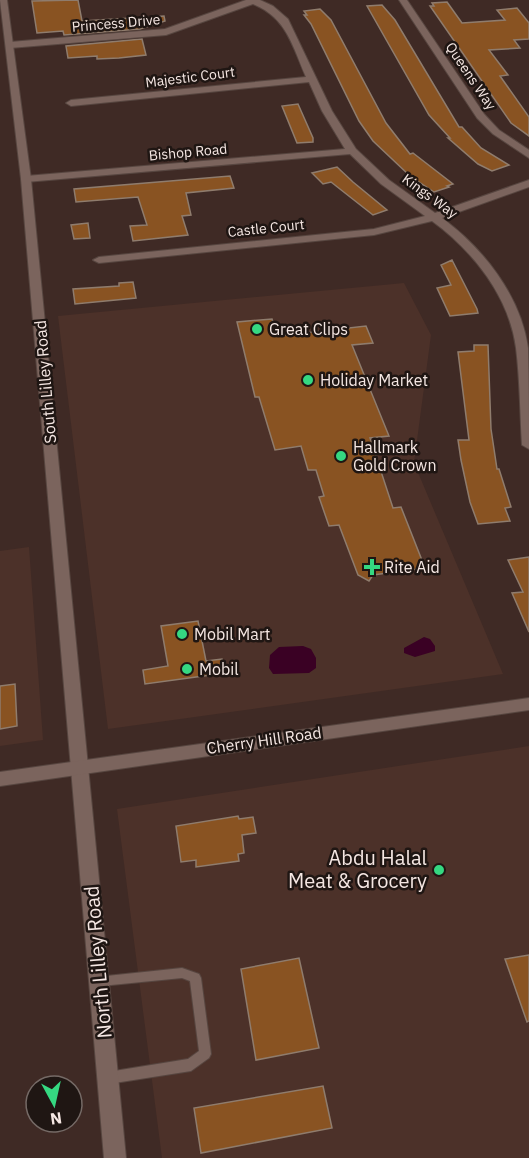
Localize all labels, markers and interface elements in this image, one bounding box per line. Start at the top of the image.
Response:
street label: Princess Drive [71,10,161,36]
street label: Queens Way [442,39,500,113]
street label: Majestic Court [144,63,236,91]
street label: Bishop Road [148,140,228,164]
street label: Kings Way [399,170,461,222]
street label: Castle Court [227,215,305,241]
place label: Great Clips [269,319,348,339]
street label: South Lilley Road [30,320,60,444]
marker: Great Clips [250,322,264,336]
place label: Holiday Market [320,370,428,390]
marker: Holiday Market [301,373,315,387]
place label: Hallmark Gold Crown [353,437,436,475]
marker: Hallmark Gold Crown [334,449,348,463]
place label: Rite Aid [384,557,440,577]
marker: Rite Aid [365,560,379,574]
place label: Mobil Mart [194,624,270,644]
marker: Mobil Mart [175,627,189,641]
place label: Mobil [199,659,239,679]
marker: Mobil [180,662,194,676]
street label: Cherry Hill Road [205,722,323,758]
place label: Abdu Halal Meat & Grocery [288,844,427,894]
marker: Abdu Halal Meat & Grocery [432,863,446,877]
street label: North Lilley Road [77,885,118,1040]
north arrow [24,1074,84,1134]
text: N [49,1108,63,1130]

